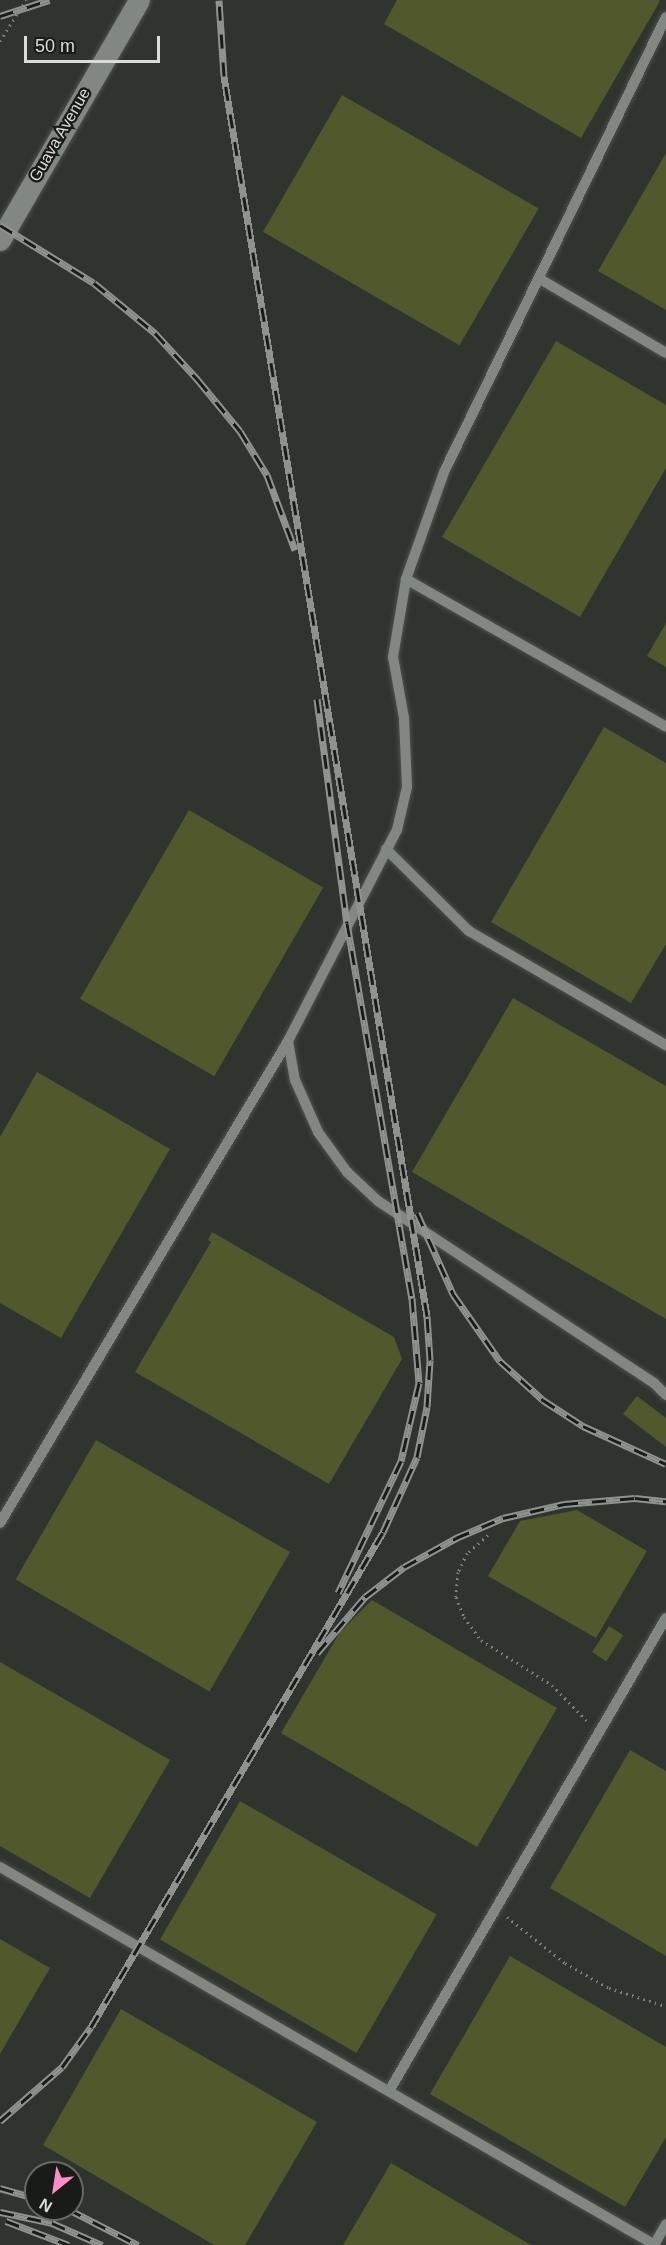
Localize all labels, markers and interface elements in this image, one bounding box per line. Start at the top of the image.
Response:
scale bar [27,24,164,62]
text: 50 m [35,36,75,56]
street label: Guava Avenue [25,84,95,186]
north arrow [24,2161,84,2221]
text: N [36,2195,55,2216]

